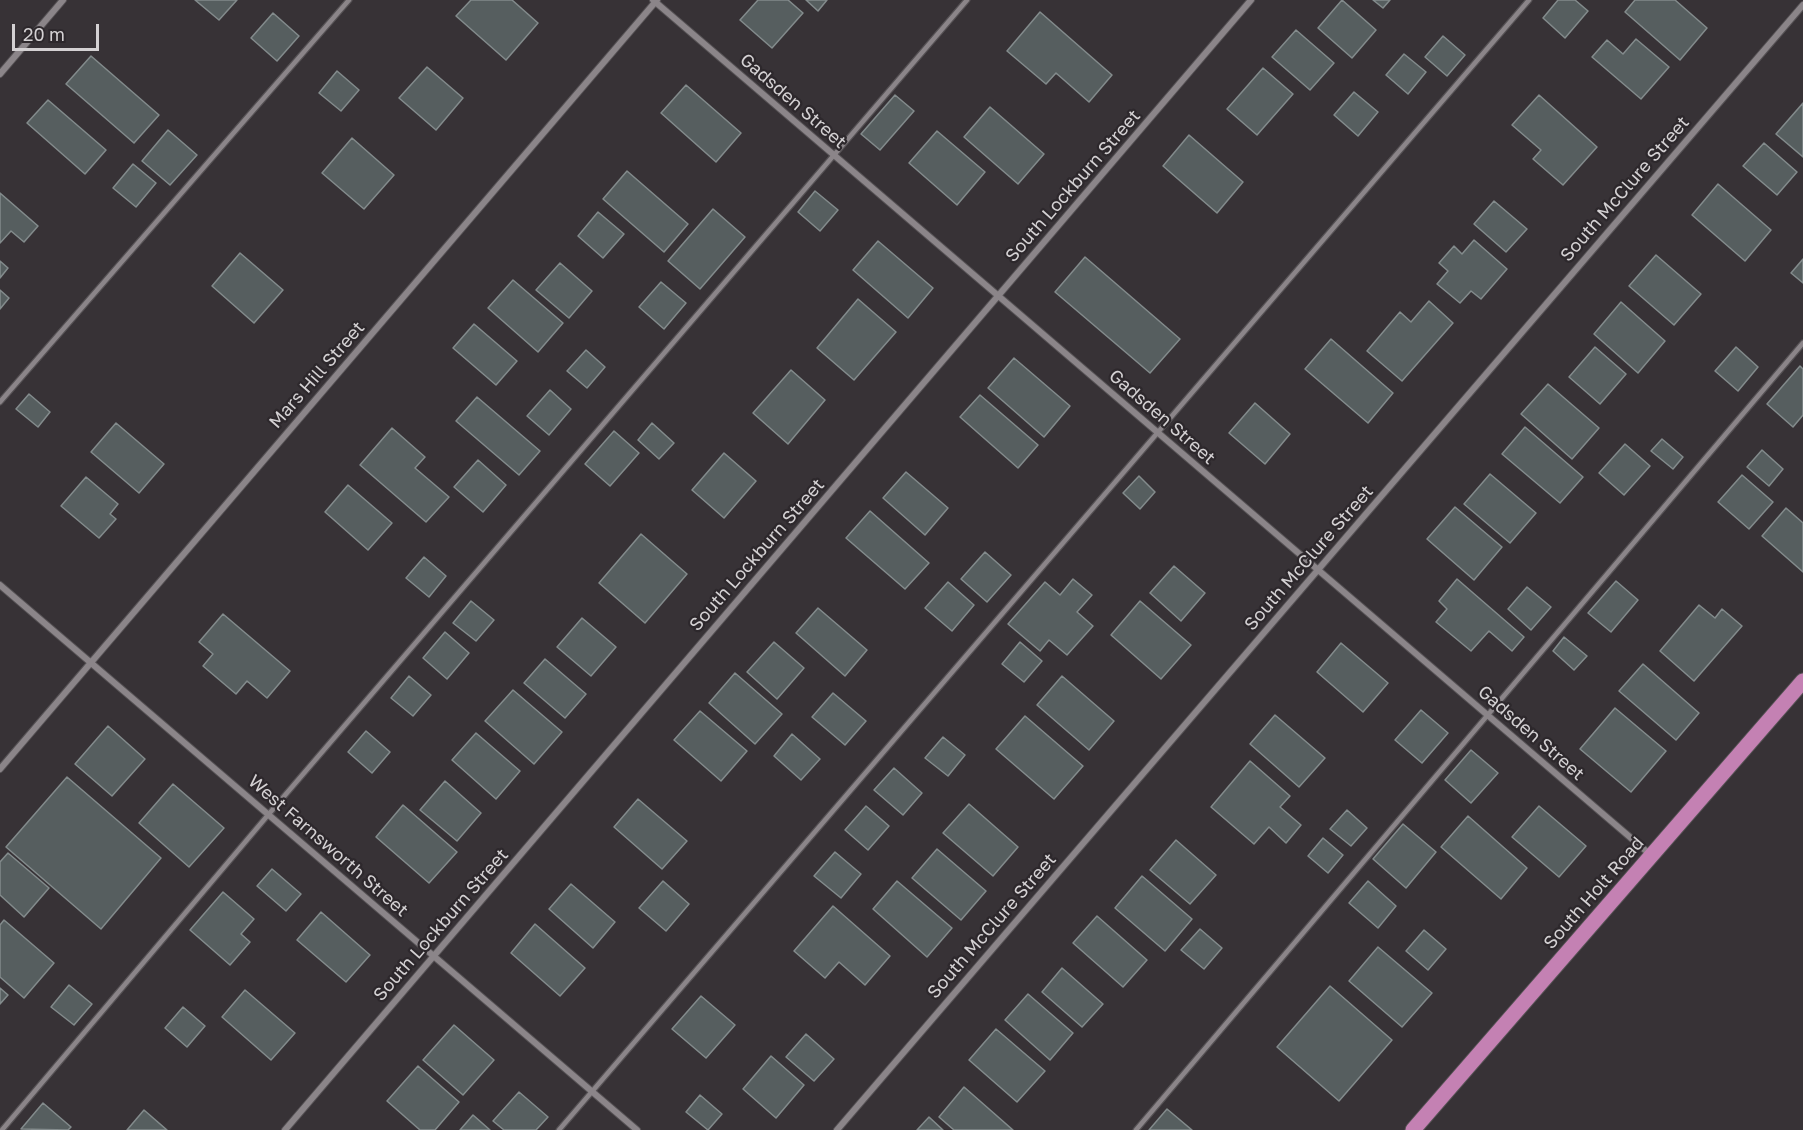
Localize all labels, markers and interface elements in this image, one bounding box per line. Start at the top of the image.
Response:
scale bar [15,12,102,50]
text: 20 m [23,23,65,45]
street label: Gadsden Street [735,49,851,153]
street label: South Lockburn Street [1001,105,1145,267]
street label: South McClure Street [1556,112,1694,266]
street label: Mars Hill Street [265,317,369,433]
street label: Gadsden Street [1104,365,1220,469]
street label: South Lockburn Street [685,474,829,636]
street label: South McClure Street [1240,481,1378,635]
street label: Gadsden Street [1473,681,1589,785]
street label: West Farnsworth Street [244,771,412,921]
street label: South Holt Road [1539,832,1649,954]
street label: South Lockburn Street [369,844,513,1006]
street label: South McClure Street [923,849,1061,1003]

